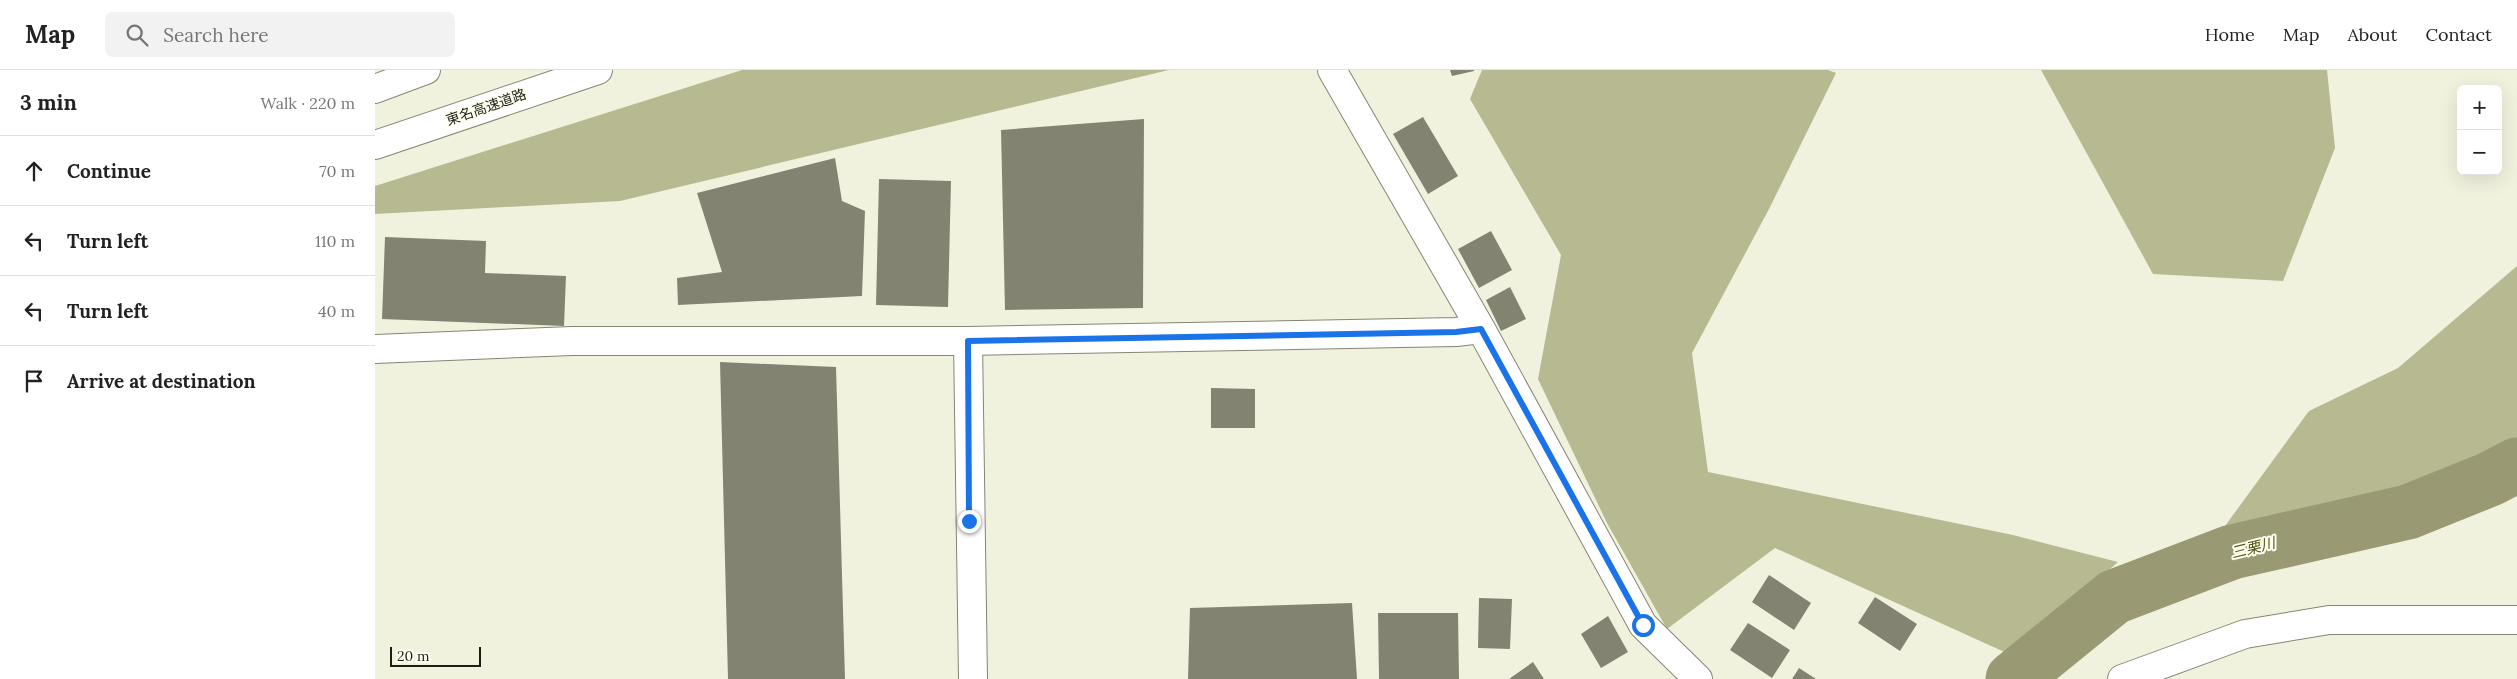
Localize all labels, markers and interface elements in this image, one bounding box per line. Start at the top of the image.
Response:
search box [105,12,455,57]
text: Map [25,19,75,50]
icon: search [123,21,151,49]
text: Search here [163,23,269,47]
text: Home [2205,23,2255,46]
text: Map [2283,23,2319,46]
text: About [2347,23,2397,46]
text: Contact [2425,23,2492,46]
street label: 東名高速道路 [443,85,529,129]
map controls [2457,85,2502,175]
button: + [2457,85,2502,130]
text: 3 min [20,89,77,116]
text: Walk · 220 m [260,93,355,113]
button: − [2457,130,2502,175]
icon: ahead [20,157,48,185]
text: Continue [67,159,151,183]
text: 70 m [319,161,355,181]
icon: left [20,227,48,255]
text: Turn left [67,229,148,253]
text: 110 m [315,231,355,251]
icon: left [20,297,48,325]
text: Turn left [67,299,148,323]
text: 40 m [318,301,355,321]
icon: arrive [20,367,48,395]
text: Arrive at destination [67,369,256,393]
route end [958,510,981,533]
water label: 三栗川 [2229,532,2279,562]
route start [1632,614,1655,637]
scale bar [390,644,481,667]
text: 20 m [397,647,429,665]

